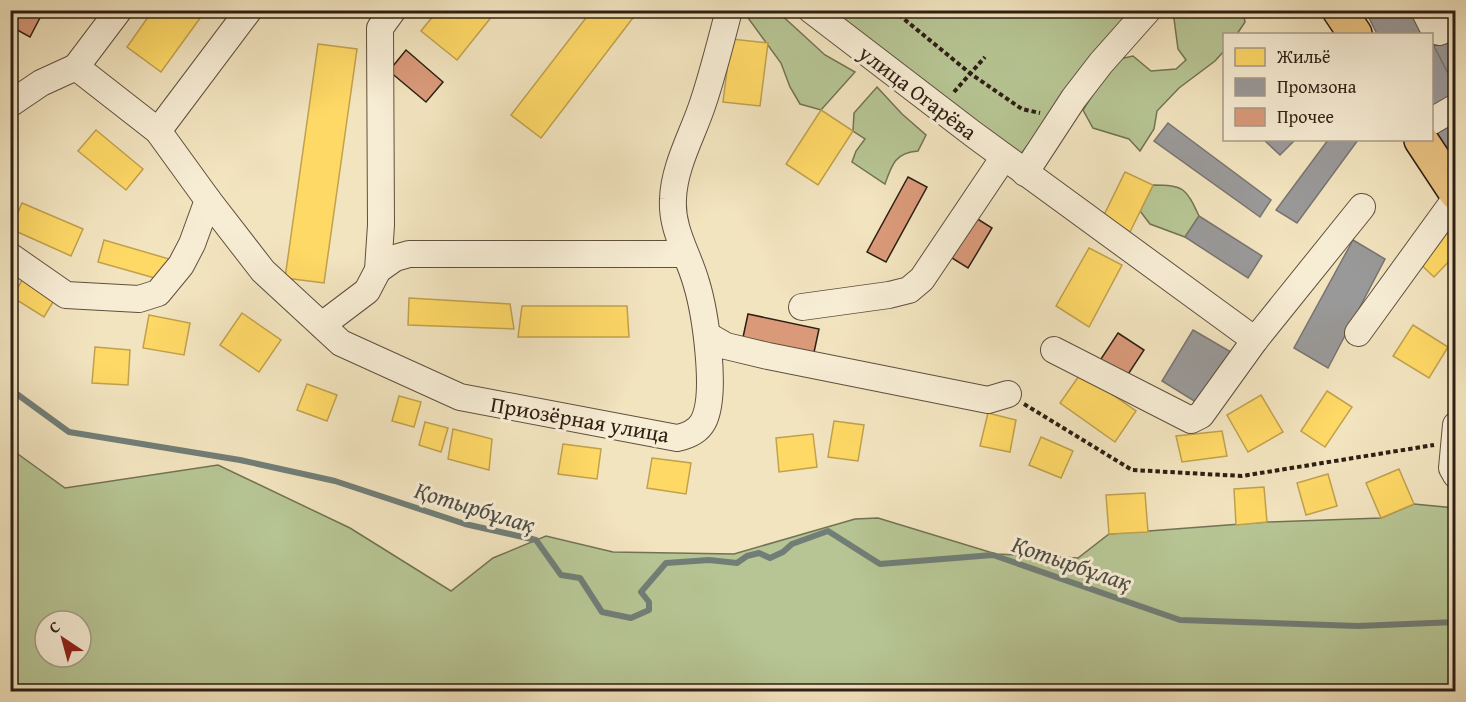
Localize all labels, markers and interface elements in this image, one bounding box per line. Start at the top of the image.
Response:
legend [1223,33,1433,141]
street label: улица Огарёва [851,36,984,147]
text: Жильё [1276,43,1331,70]
text: Промзона [1277,73,1357,100]
text: Прочее [1277,103,1334,130]
street label: Приозёрная улица [488,388,672,451]
water label: Қотырбұлақ [410,472,540,542]
water label: Қотырбұлақ [1007,526,1137,600]
north arrow [33,609,93,669]
text: С [43,614,65,639]

